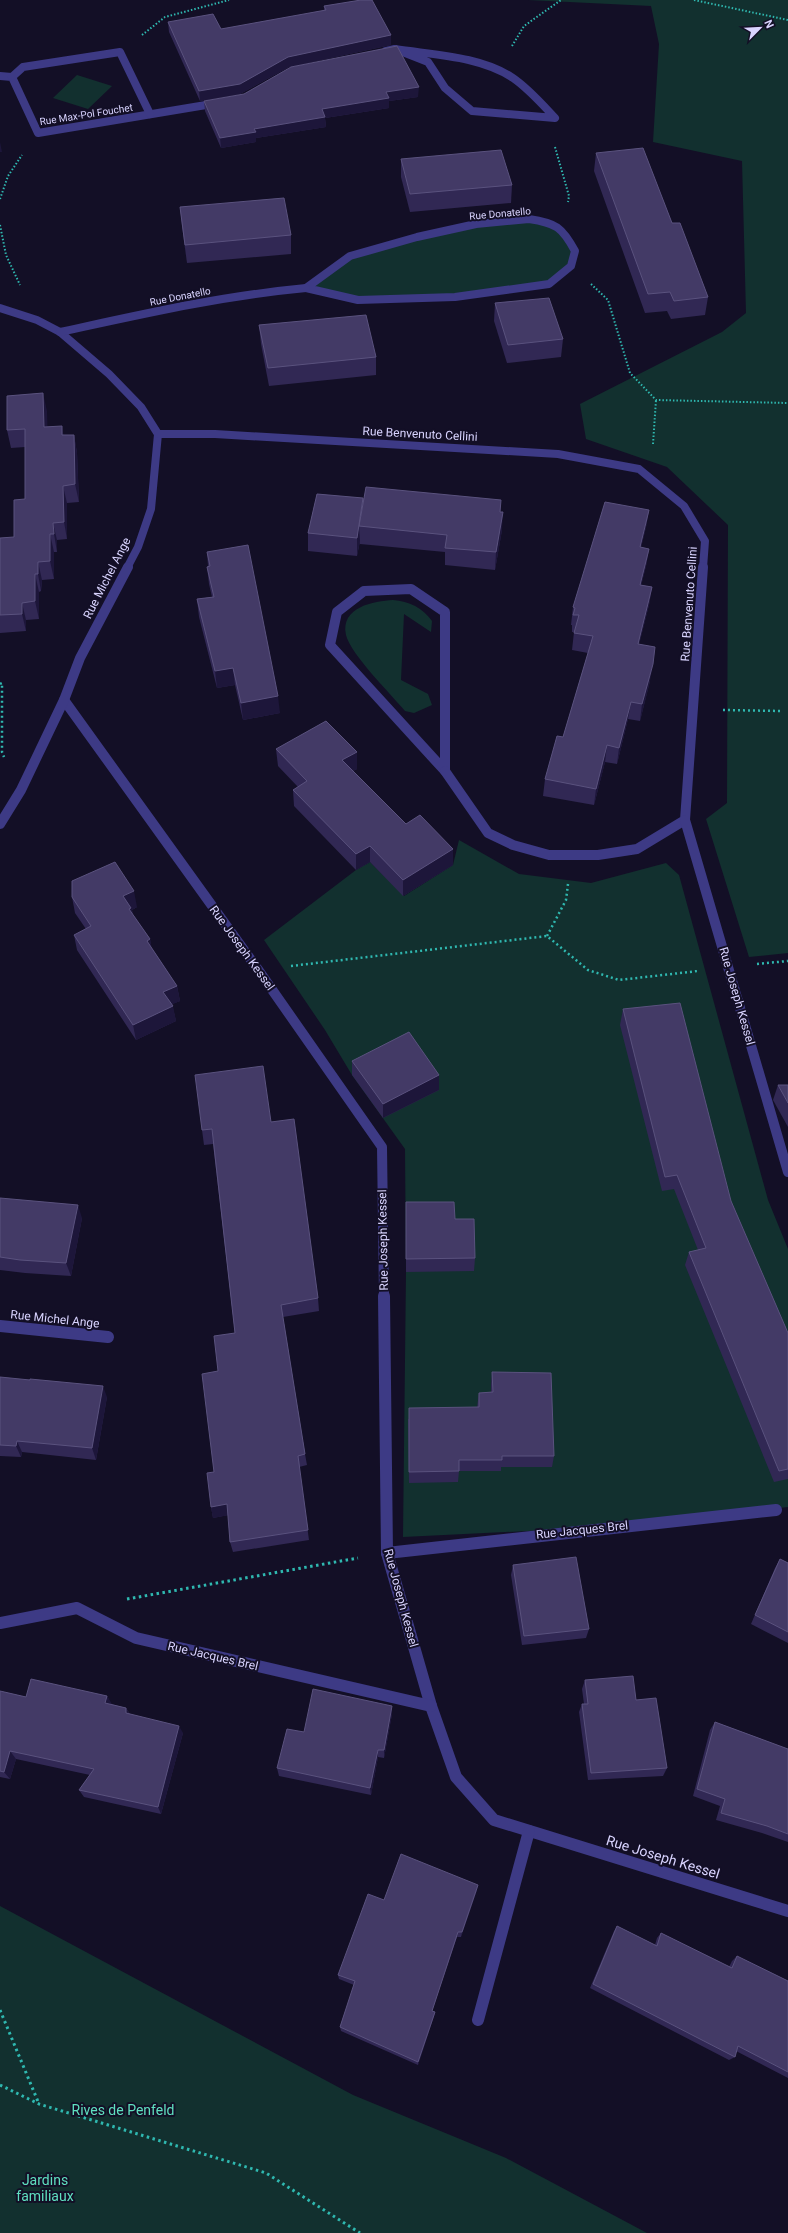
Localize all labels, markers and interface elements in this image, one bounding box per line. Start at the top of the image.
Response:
north arrow [740,8,780,48]
text: N [761,18,776,31]
street label: Rue Max-Pol Fouchet [39,102,133,127]
street label: Rue Donatello [469,205,532,222]
street label: Rue Donatello [149,285,212,308]
street label: Rue Benvenuto Cellini [362,424,478,444]
street label: Rue Michel Ange [80,535,134,621]
street label: Rue Benvenuto Cellini [678,546,700,662]
street label: Rue Joseph Kessel [207,903,277,993]
street label: Rue Joseph Kessel [716,945,758,1047]
street label: Rue Joseph Kessel [375,1189,391,1291]
street label: Rue Michel Ange [10,1307,100,1331]
street label: Rue Jacques Brel [535,1518,629,1542]
street label: Rue Joseph Kessel [381,1547,421,1649]
street label: Rue Jacques Brel [166,1639,260,1673]
street label: Rue Joseph Kessel [604,1832,722,1882]
park label: Rives de Penfeld [72,2102,174,2118]
park label: Jardins familiaux [16,2172,74,2204]

